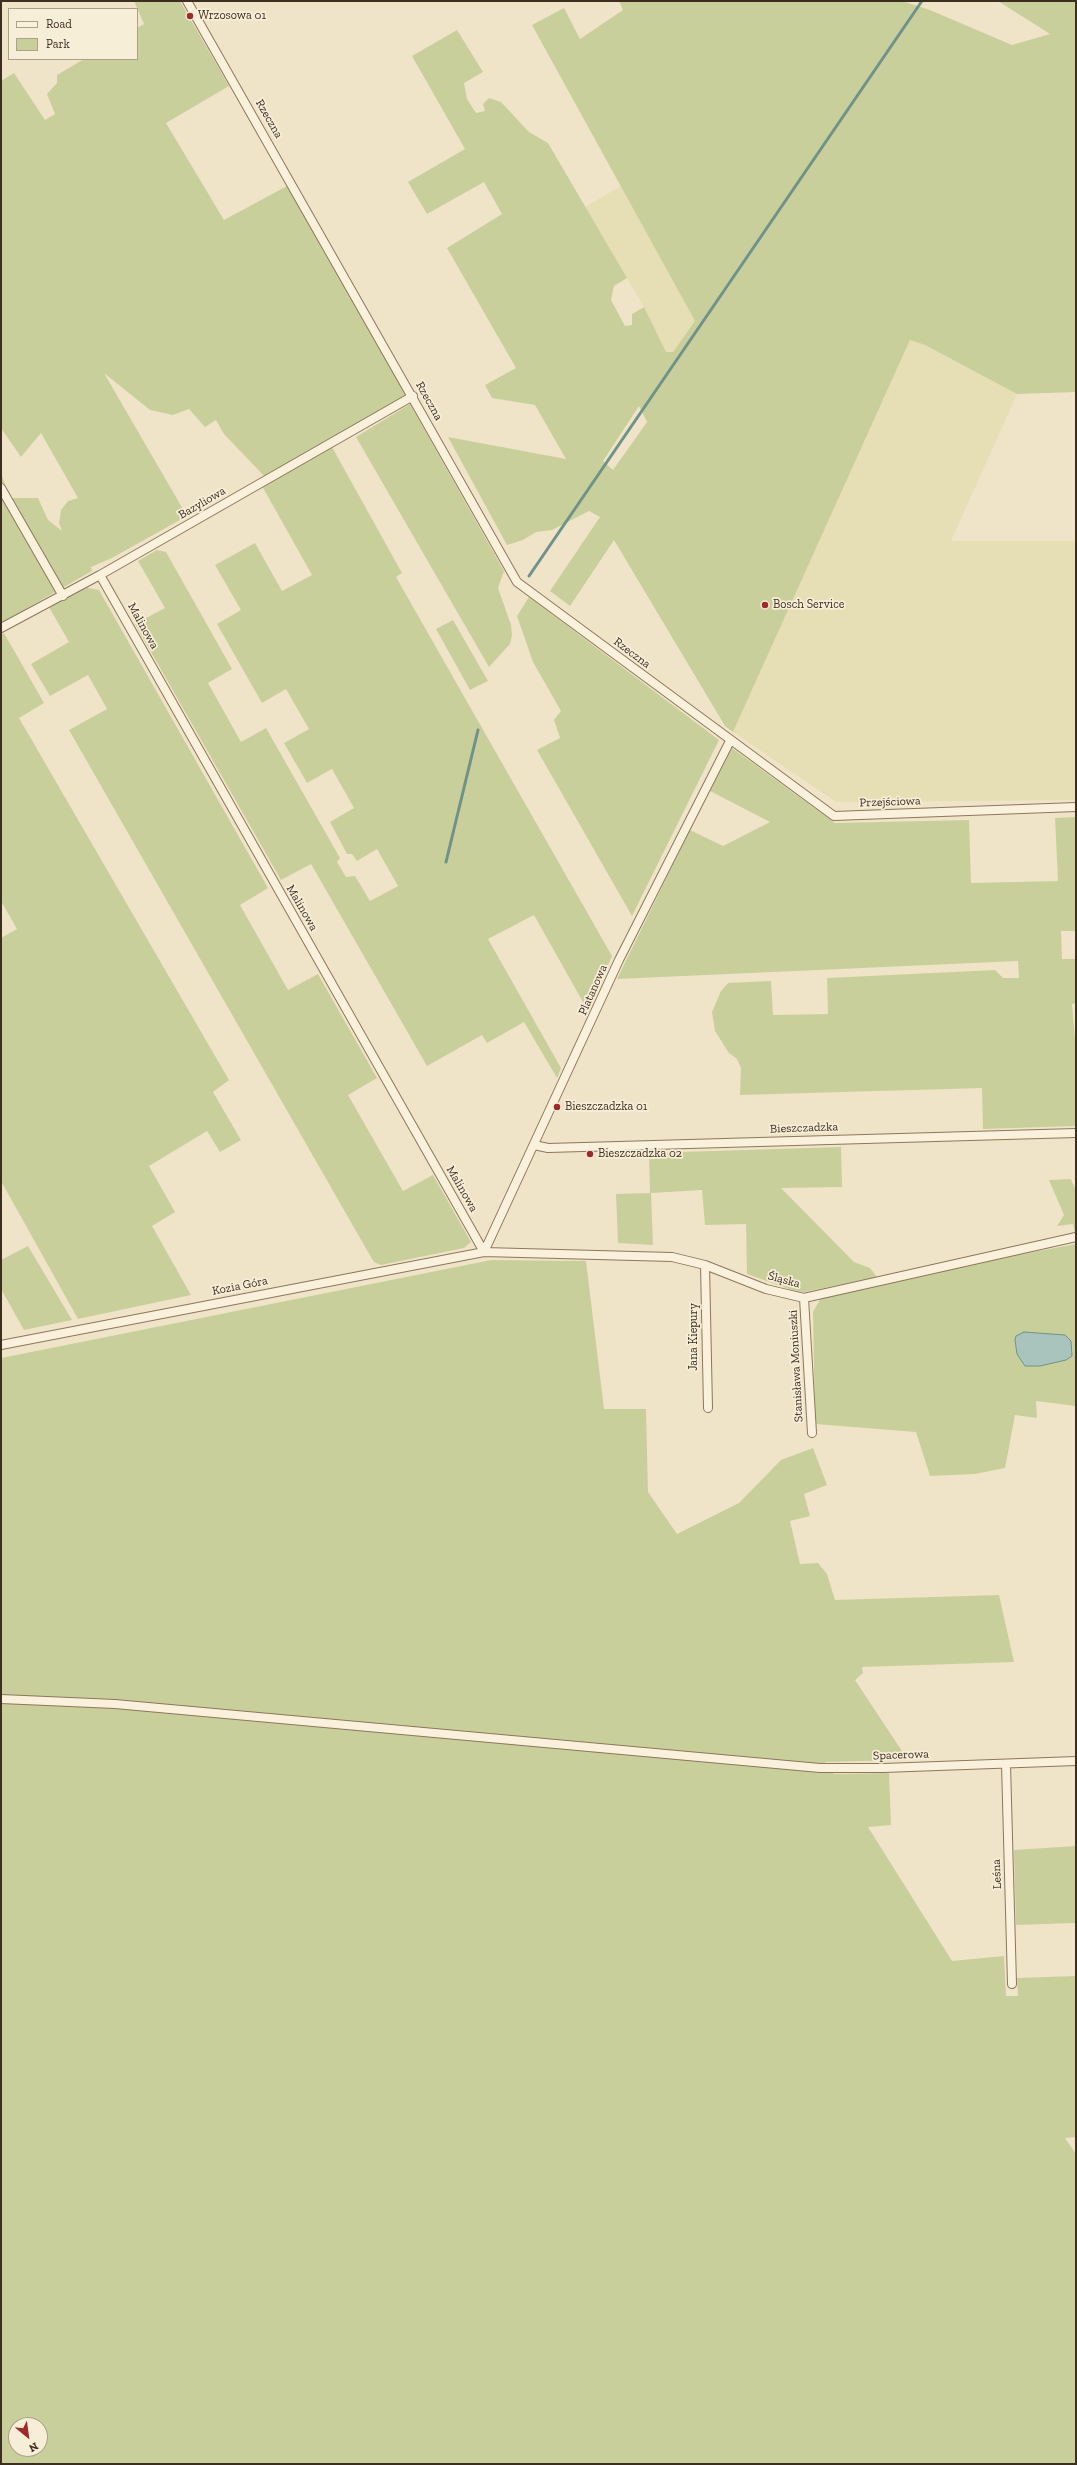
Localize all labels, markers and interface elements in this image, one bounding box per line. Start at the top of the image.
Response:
legend [8,8,138,60]
place label: Wrzosowa 01 [198,9,266,23]
marker: Wrzosowa 01 [185,11,195,21]
text: Road [46,17,72,31]
text: Park [46,37,70,51]
street label: Rzeczna [252,97,286,141]
street label: Rzeczna [412,379,446,423]
street label: Bazyliowa [176,484,228,522]
place label: Bosch Service [773,598,844,612]
street label: Malinowa [124,600,162,652]
marker: Bosch Service [760,600,770,610]
street label: Rzeczna [611,634,653,672]
street label: Przejściowa [859,794,921,810]
street label: Malinowa [283,882,321,934]
street label: Platanowa [575,962,611,1018]
place label: Bieszczadzka 01 [565,1100,647,1114]
marker: Bieszczadzka 01 [552,1102,562,1112]
street label: Bieszczadzka [770,1120,838,1136]
place label: Bieszczadzka 02 [598,1147,682,1161]
marker: Bieszczadzka 02 [585,1149,595,1159]
street label: Malinowa [443,1163,481,1215]
street label: Śląska [766,1269,802,1291]
street label: Kozia Góra [211,1274,269,1298]
street label: Jana Kiepury [687,1303,701,1371]
street label: Stanisława Moniuszki [786,1309,806,1423]
street label: Spacerowa [873,1747,929,1763]
street label: Leśna [989,1859,1005,1889]
north arrow [8,2417,48,2457]
text: N [27,2439,40,2455]

